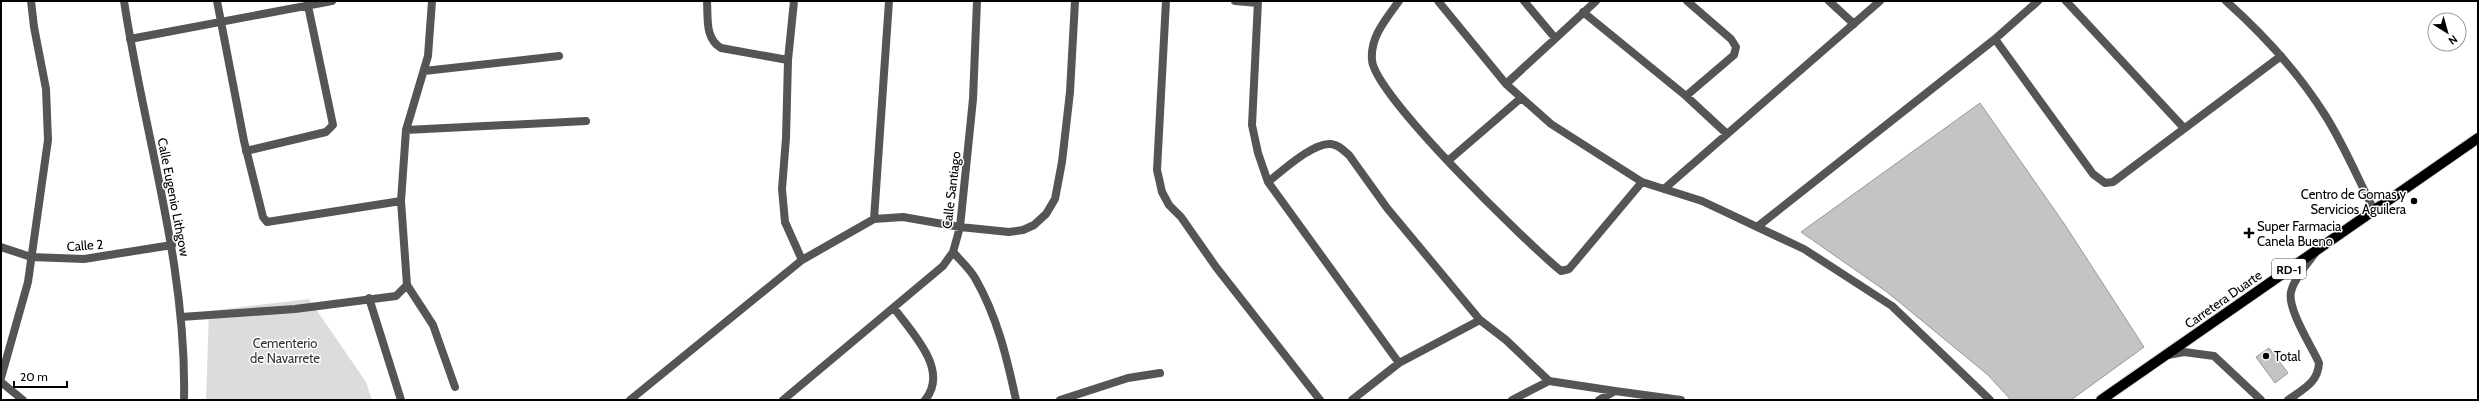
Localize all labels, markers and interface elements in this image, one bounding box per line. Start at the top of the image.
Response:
north arrow [2427,12,2467,52]
text: N [2446,32,2460,48]
street label: Calle Eugenio Lithgow [155,136,193,258]
street label: Calle Santiago [938,150,964,230]
place label: Centro de Gomas y Servicios Aguilera [2301,186,2407,217]
marker: Centro de Gomas y Servicios Aguilera [2409,196,2419,206]
place label: Super Farmacia Canela Bueno [2257,218,2342,249]
marker: Super Farmacia Canela Bueno [2244,228,2254,238]
street label: Calle 2 [66,236,104,254]
road number: RD-1 [2272,259,2306,279]
street label: Carretera Duarte [2181,266,2265,332]
park label: Cementerio de Navarrete [250,335,320,366]
place label: Total [2274,348,2301,364]
marker: Total [2261,351,2271,361]
scale bar [14,363,67,389]
text: 20 m [20,369,48,384]

